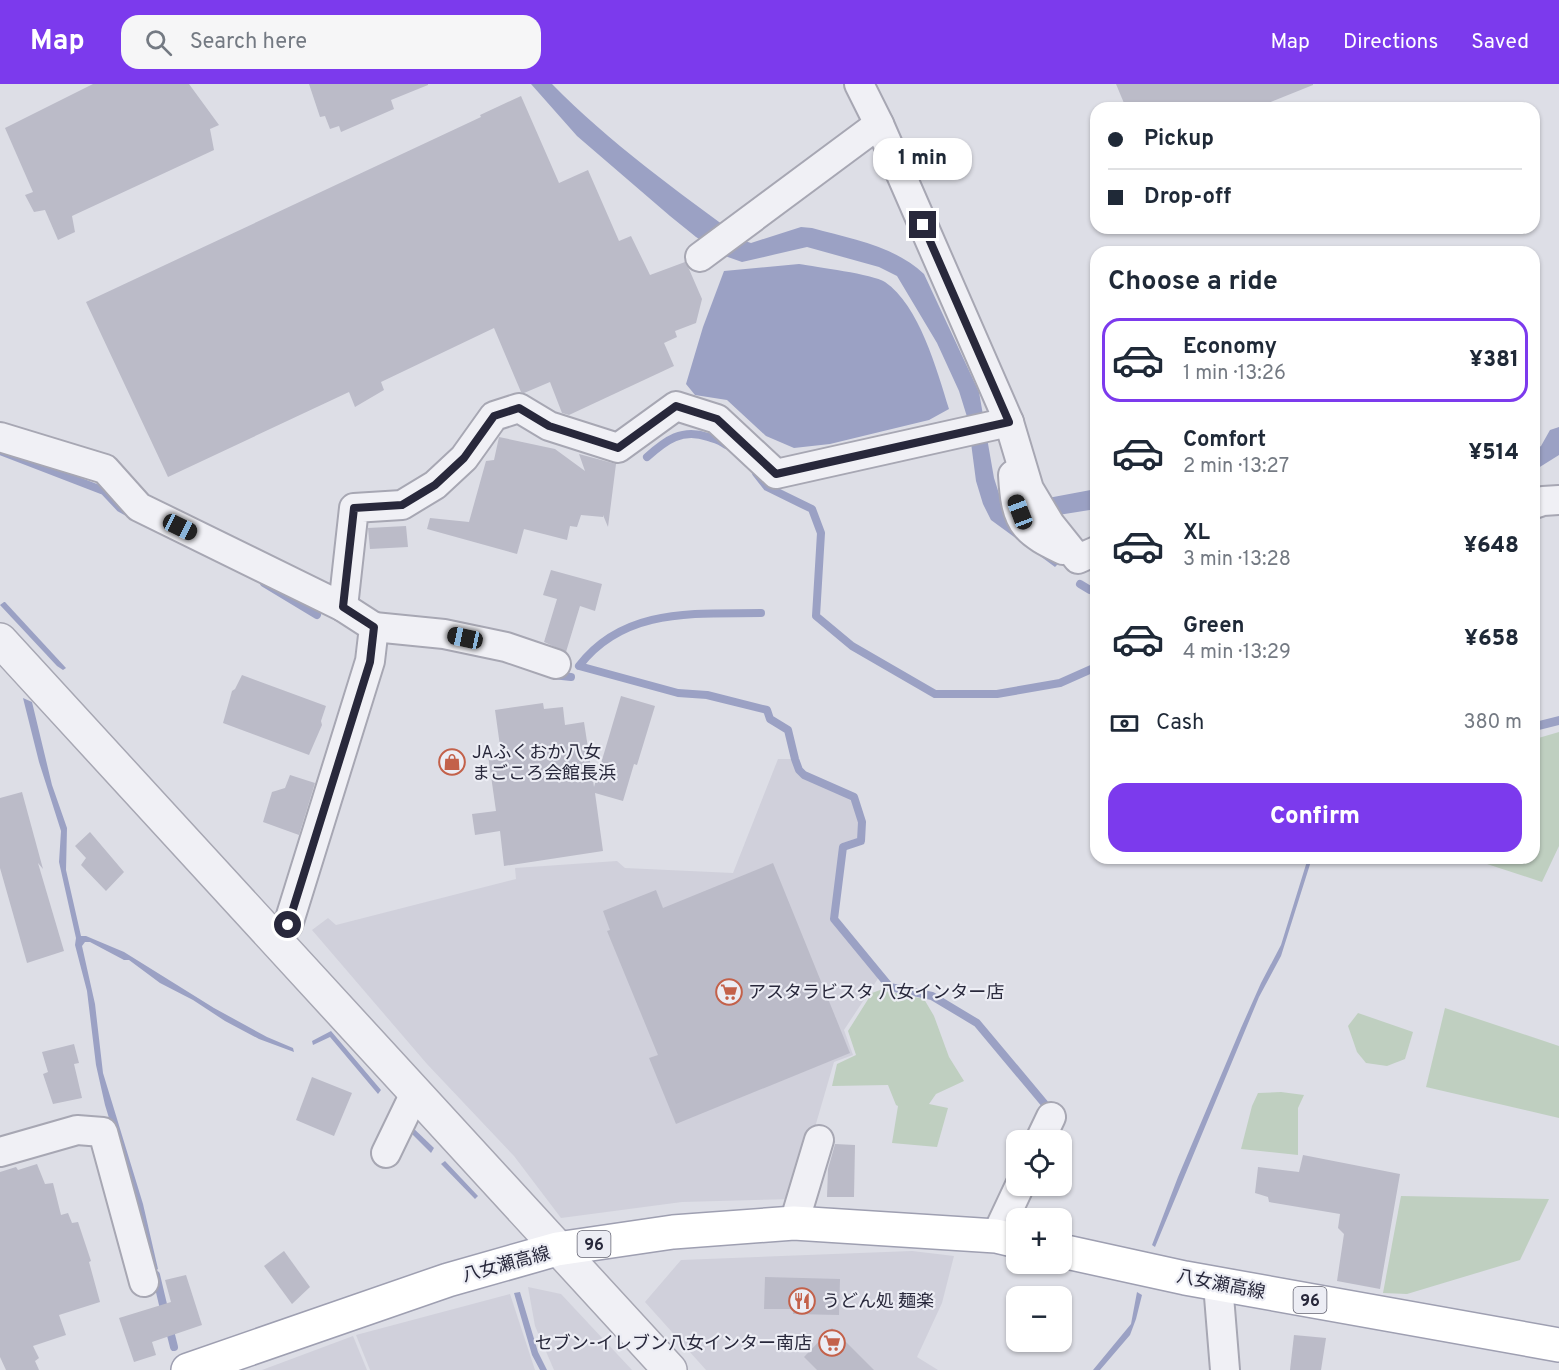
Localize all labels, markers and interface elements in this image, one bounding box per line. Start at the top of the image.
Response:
search box [121,15,541,69]
text: Map [30,24,85,60]
icon: search [142,26,175,59]
text: Search here [190,29,307,56]
text: Map [1270,29,1310,56]
text: Directions [1343,29,1438,56]
text: Saved [1471,29,1529,56]
text: Pickup [1144,126,1214,153]
callout: 1 min [874,138,972,180]
text: 1 min [898,146,947,172]
text: Drop-off [1144,184,1231,211]
route end [909,211,936,238]
text: Choose a ride [1108,265,1278,299]
icon: car [1111,333,1165,387]
text: Economy [1183,334,1277,361]
text: ¥381 [1469,347,1519,374]
text: 1 min · 13:26 [1183,361,1286,387]
icon: car [1111,426,1165,480]
text: Comfort [1183,427,1266,454]
text: ¥514 [1469,440,1519,467]
text: 2 min · 13:27 [1183,454,1289,480]
car [1005,492,1035,532]
car [160,511,200,543]
icon: car [1111,519,1165,573]
text: XL [1183,520,1210,547]
text: ¥648 [1463,533,1519,560]
text: 3 min · 13:28 [1183,547,1291,573]
icon: car [1111,612,1165,666]
text: Green [1183,613,1245,640]
car [446,625,484,651]
text: ¥658 [1464,626,1519,653]
text: 4 min · 13:29 [1183,640,1291,666]
icon: cash [1108,707,1141,740]
text: Cash [1156,710,1205,737]
text: 380 m [1463,710,1522,736]
place label: JAふくおか八女 まごころ会館長浜 [472,742,616,786]
shop icon: JAふくおか八女 まごころ会館長浜 [437,747,467,777]
button: Confirm [1108,783,1522,852]
route start [274,911,301,938]
supermarket icon: アスタラビスタ 八女インター店 [714,977,744,1007]
place label: アスタラビスタ 八女インター店 [748,982,1004,1005]
map controls [1006,1130,1072,1352]
button: locate [1006,1130,1072,1196]
button: + [1006,1208,1072,1274]
road number: 96 [578,1231,610,1257]
street label: 八女瀬高線 [460,1243,553,1288]
street label: 八女瀬高線 [1174,1266,1267,1305]
restaurant icon: うどん処 麺楽 [787,1286,817,1316]
button: − [1006,1286,1072,1352]
road number: 96 [1294,1287,1326,1313]
place label: うどん処 麺楽 [822,1291,934,1314]
supermarket icon: セブン-イレブン八女インター南店 [817,1328,847,1358]
place label: セブン-イレブン八女インター南店 [535,1333,812,1356]

